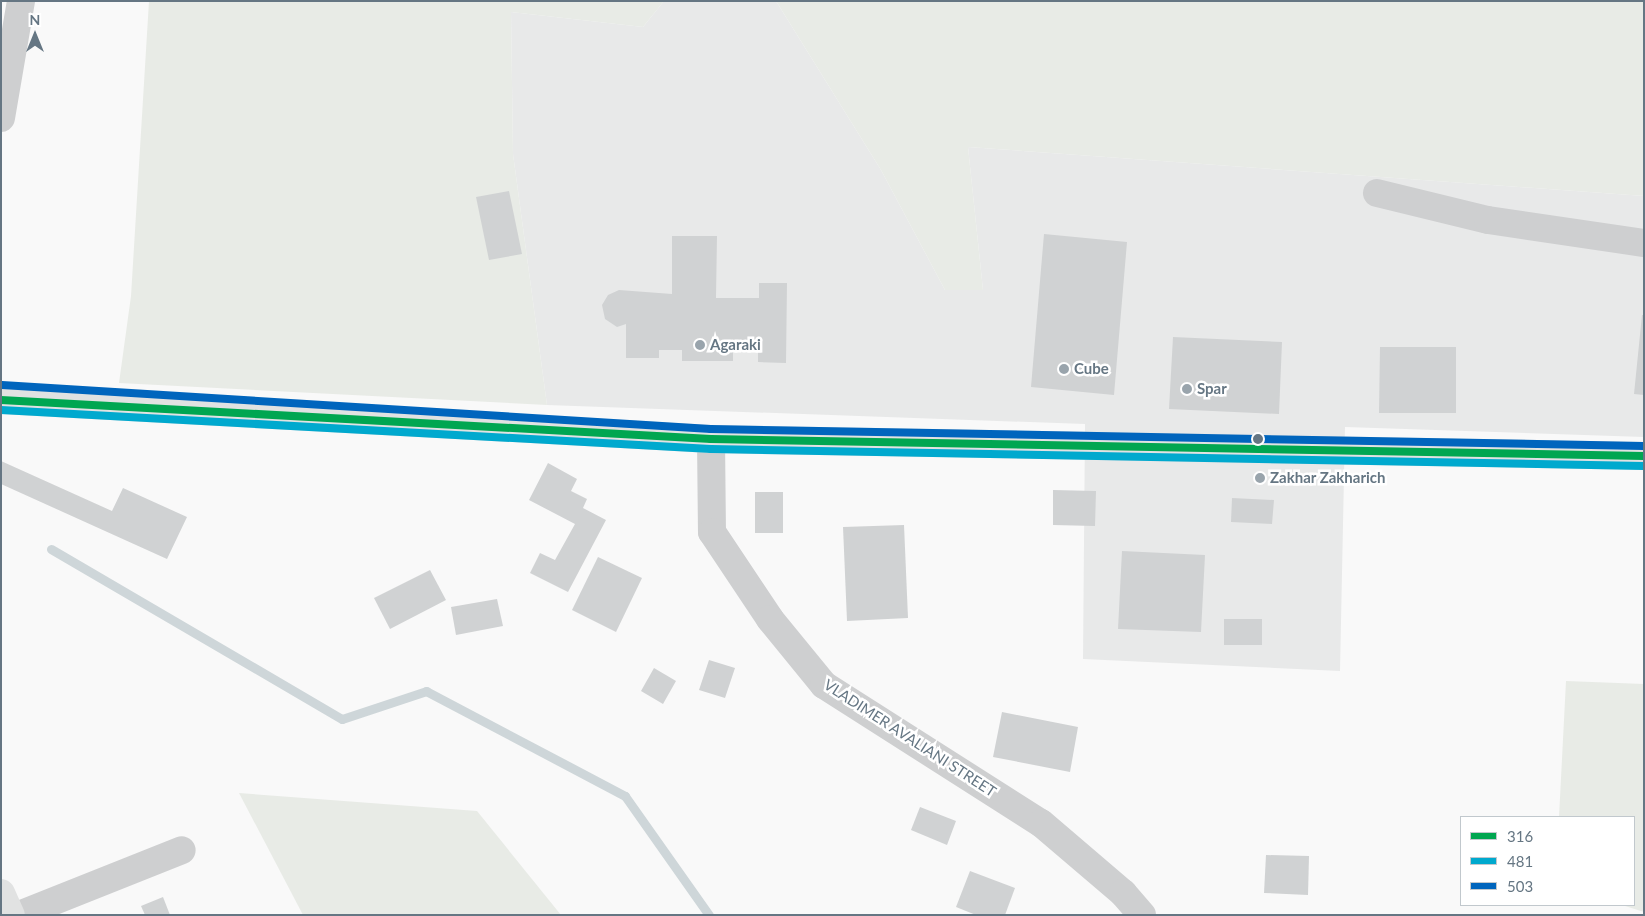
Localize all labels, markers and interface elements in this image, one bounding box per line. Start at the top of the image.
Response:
north arrow [10,10,60,60]
text: N [30,11,40,28]
place label: Agaraki [710,336,761,354]
marker: Agaraki [694,339,706,351]
place label: Cube [1074,360,1109,378]
marker: Cube [1058,363,1070,375]
place label: Spar [1197,380,1227,398]
marker: Spar [1181,383,1193,395]
unlabelled marker [1253,434,1263,444]
place label: Zakhar Zakharich [1270,469,1386,487]
marker: Zakhar Zakharich [1254,472,1266,484]
street label: VLADIMER AVALIANI STREET [820,675,1000,801]
legend [1460,816,1635,906]
text: 316 [1507,827,1533,845]
text: 481 [1507,852,1533,870]
text: 503 [1507,877,1533,895]

